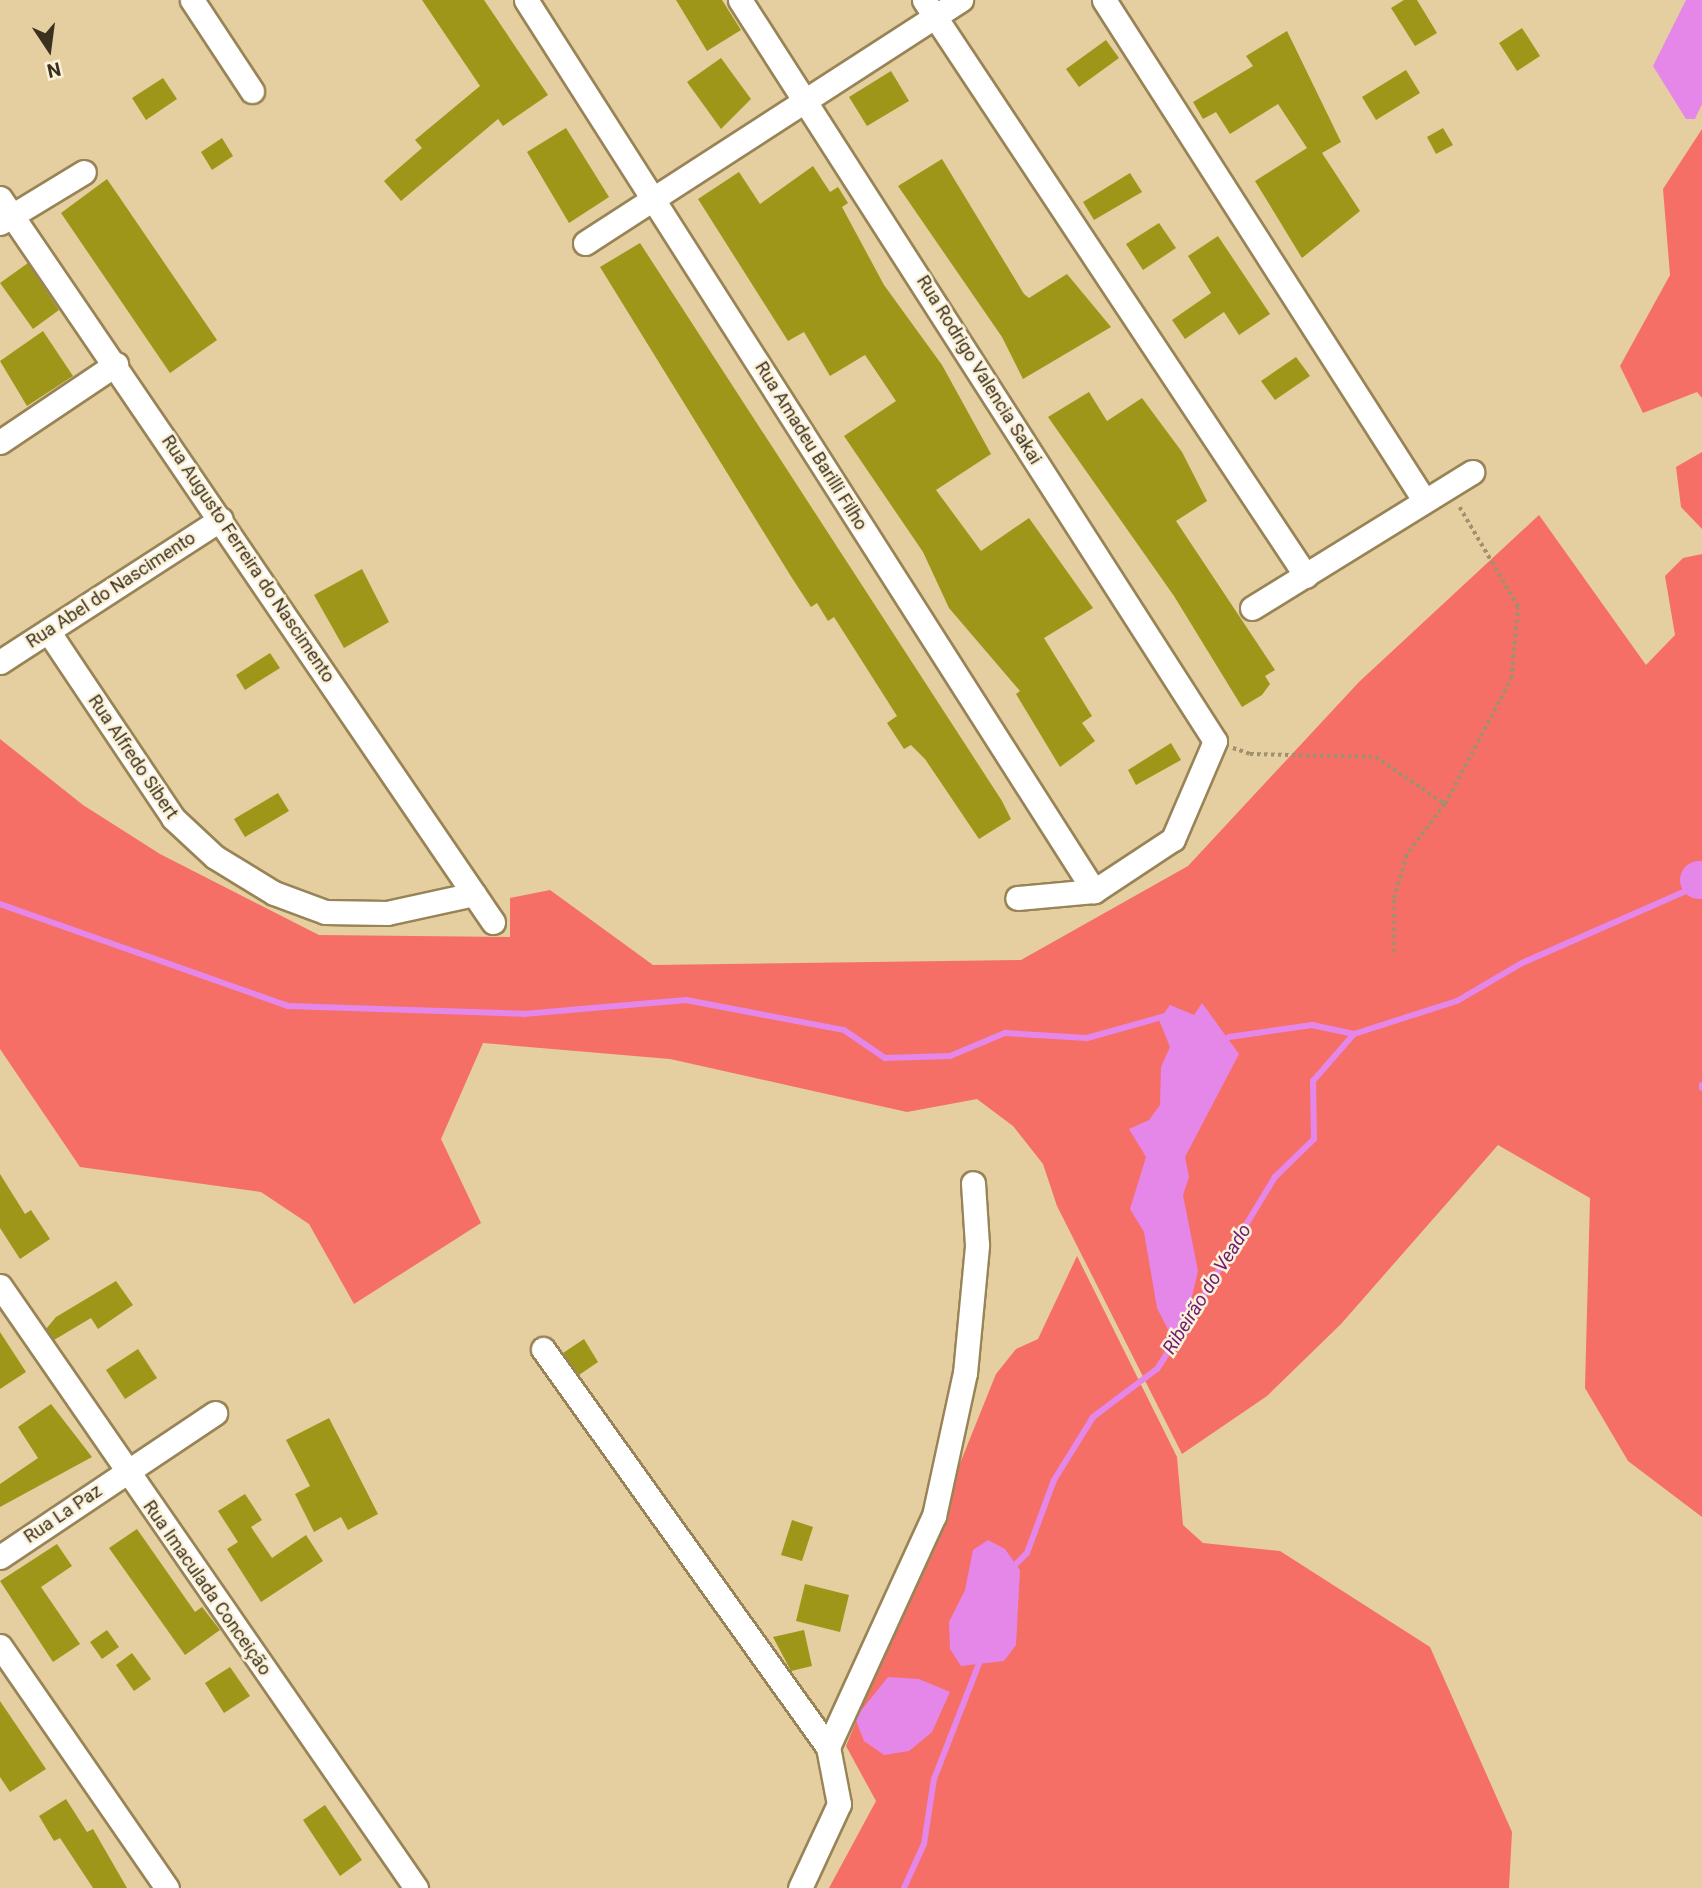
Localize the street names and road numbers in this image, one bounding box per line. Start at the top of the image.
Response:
street label: Rua Rodrigo Valencia Sakai [912,272,1046,468]
street label: Rua Amadeu Barilli Filho [750,358,872,534]
street label: Rua Augusto Ferreira do Nascimento [157,431,339,687]
street label: Rua Abel do Nascimento [22,527,200,653]
street label: Rua Alfredo Sibert [83,691,183,823]
street label: Rua La Paz [20,1480,106,1548]
street label: Rua Imaculada Conceição [138,1496,276,1680]

